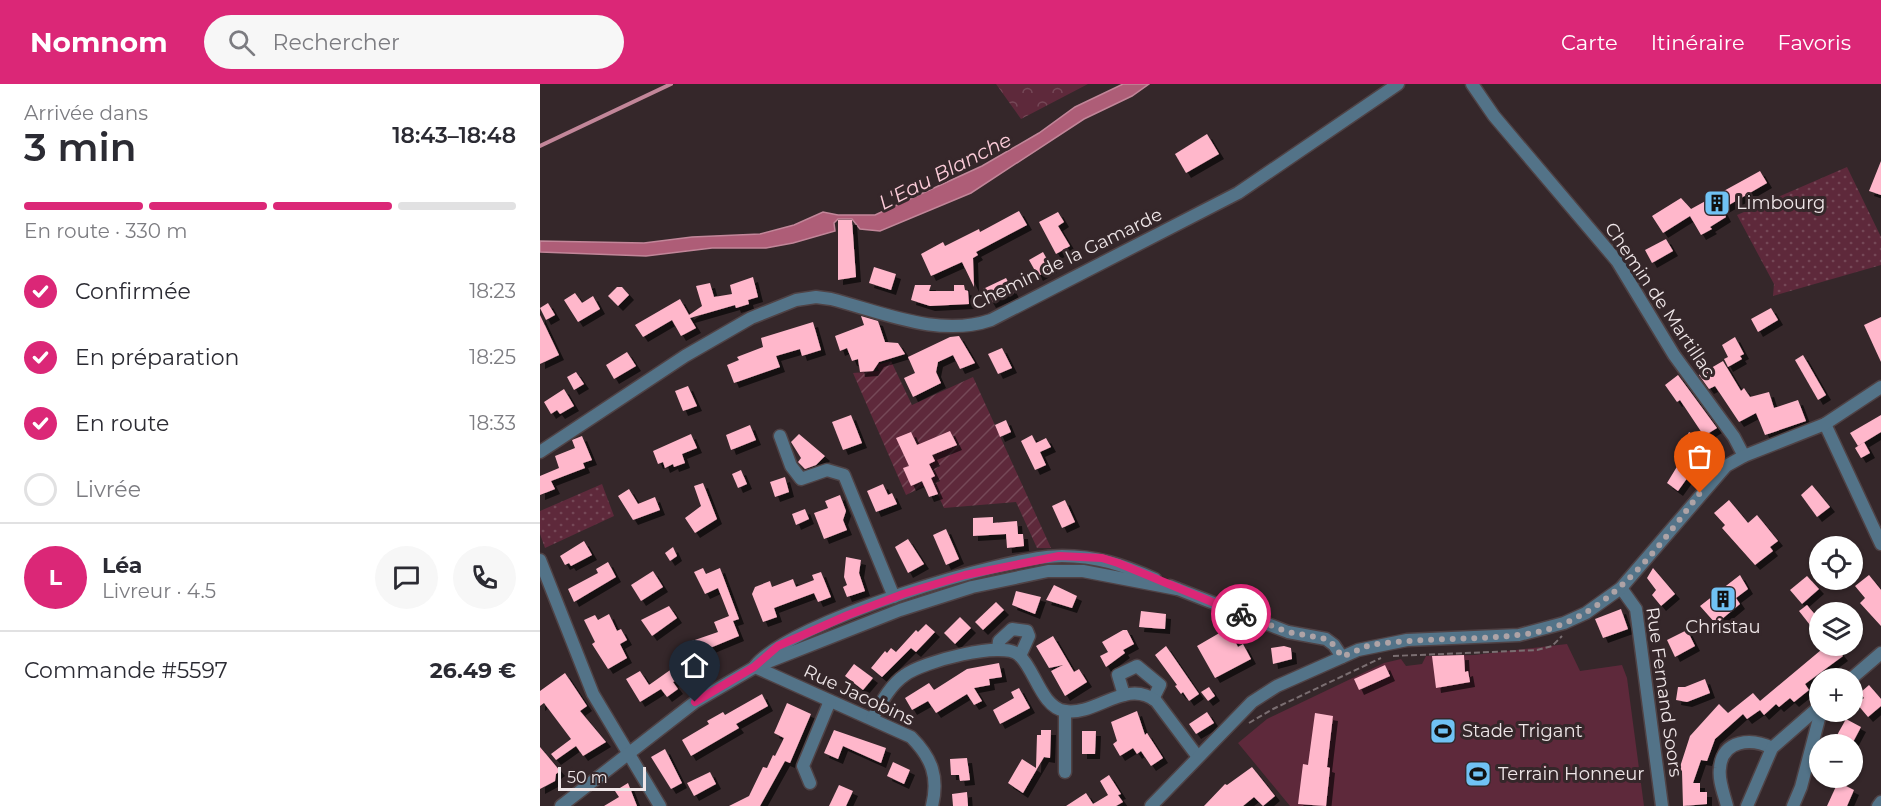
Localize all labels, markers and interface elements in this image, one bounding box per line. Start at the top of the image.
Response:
search box [204,15,624,69]
text: Nomnom [30,25,168,59]
icon: search [225,26,258,59]
text: Rechercher [273,29,400,56]
text: Carte [1561,30,1618,55]
text: Itinéraire [1651,30,1745,55]
text: Favoris [1778,30,1851,55]
text: Arrivée dans [24,101,148,125]
text: 18:43–18:48 [392,122,516,149]
text: 3 min [24,123,137,171]
water label: L'Eau Blanche [875,127,1015,215]
building icon: Limbourg [1702,188,1732,218]
place label: Limbourg [1736,192,1825,214]
street label: Chemin de la Gamarde [968,203,1166,315]
street label: Chemin de Martillac [1600,218,1720,382]
text: En route · 330 m [24,219,187,243]
icon: check [24,275,57,308]
text: Confirmée [75,278,191,305]
text: 18:23 [469,279,516,303]
icon: check [24,341,57,374]
text: En préparation [75,344,239,371]
text: 18:25 [469,345,516,369]
icon: check [24,407,57,440]
text: En route [75,410,169,437]
text: 18:33 [469,411,516,435]
pin [1674,431,1725,493]
icon: bag [1683,440,1716,473]
text: Livrée [75,476,141,503]
map controls [1809,536,1863,788]
button: locate [1809,536,1863,590]
button: chat [375,546,438,609]
button: phone [453,546,516,609]
text: Léa [102,552,142,579]
text: L [49,564,62,591]
text: Livreur · 4.5 [102,579,216,603]
courier [1211,584,1271,644]
building icon: Christau [1708,584,1738,614]
icon: bike [1225,598,1258,631]
button: layers [1809,602,1863,656]
street label: Rue Fernand Soors [1641,606,1687,779]
place label: Christau [1685,616,1761,638]
pin [669,640,720,702]
icon: home [678,649,711,682]
text: Commande #5597 [24,657,228,684]
text: 26.49 € [430,657,516,684]
street label: Rue Jacobins [800,660,918,730]
button: + [1809,668,1863,722]
sports icon: Stade Trigant [1428,716,1458,746]
place label: Stade Trigant [1462,720,1583,742]
button: − [1809,734,1863,788]
sports icon: Terrain Honneur [1463,759,1493,789]
place label: Terrain Honneur [1498,763,1645,785]
scale bar [558,764,646,792]
text: 50 m [567,768,608,787]

